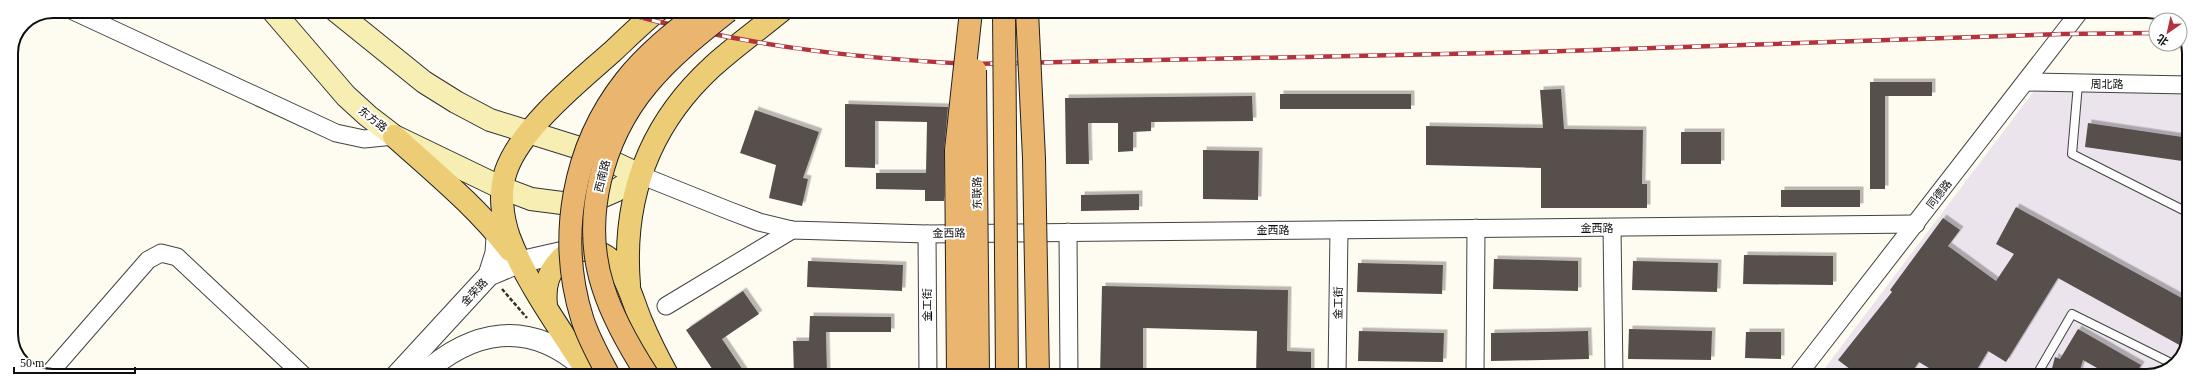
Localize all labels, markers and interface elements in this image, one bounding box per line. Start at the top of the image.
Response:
north arrow [2148,12,2188,52]
text: 北 [2154,32,2170,48]
street label: 周北路 [2091,78,2124,90]
street label: 东方路 [356,104,390,134]
street label: 西南路 [592,159,612,193]
street label: 东联路 [971,176,983,210]
street label: 同德路 [1924,177,1954,211]
street label: 金西路 [1581,222,1614,234]
street label: 金西路 [1257,224,1290,236]
street label: 金西路 [932,227,966,239]
street label: 金荣路 [458,276,490,308]
street label: 金工街 [1332,286,1344,320]
street label: 金工街 [921,289,933,322]
scale bar [14,349,135,375]
text: 50 m [20,356,45,370]

